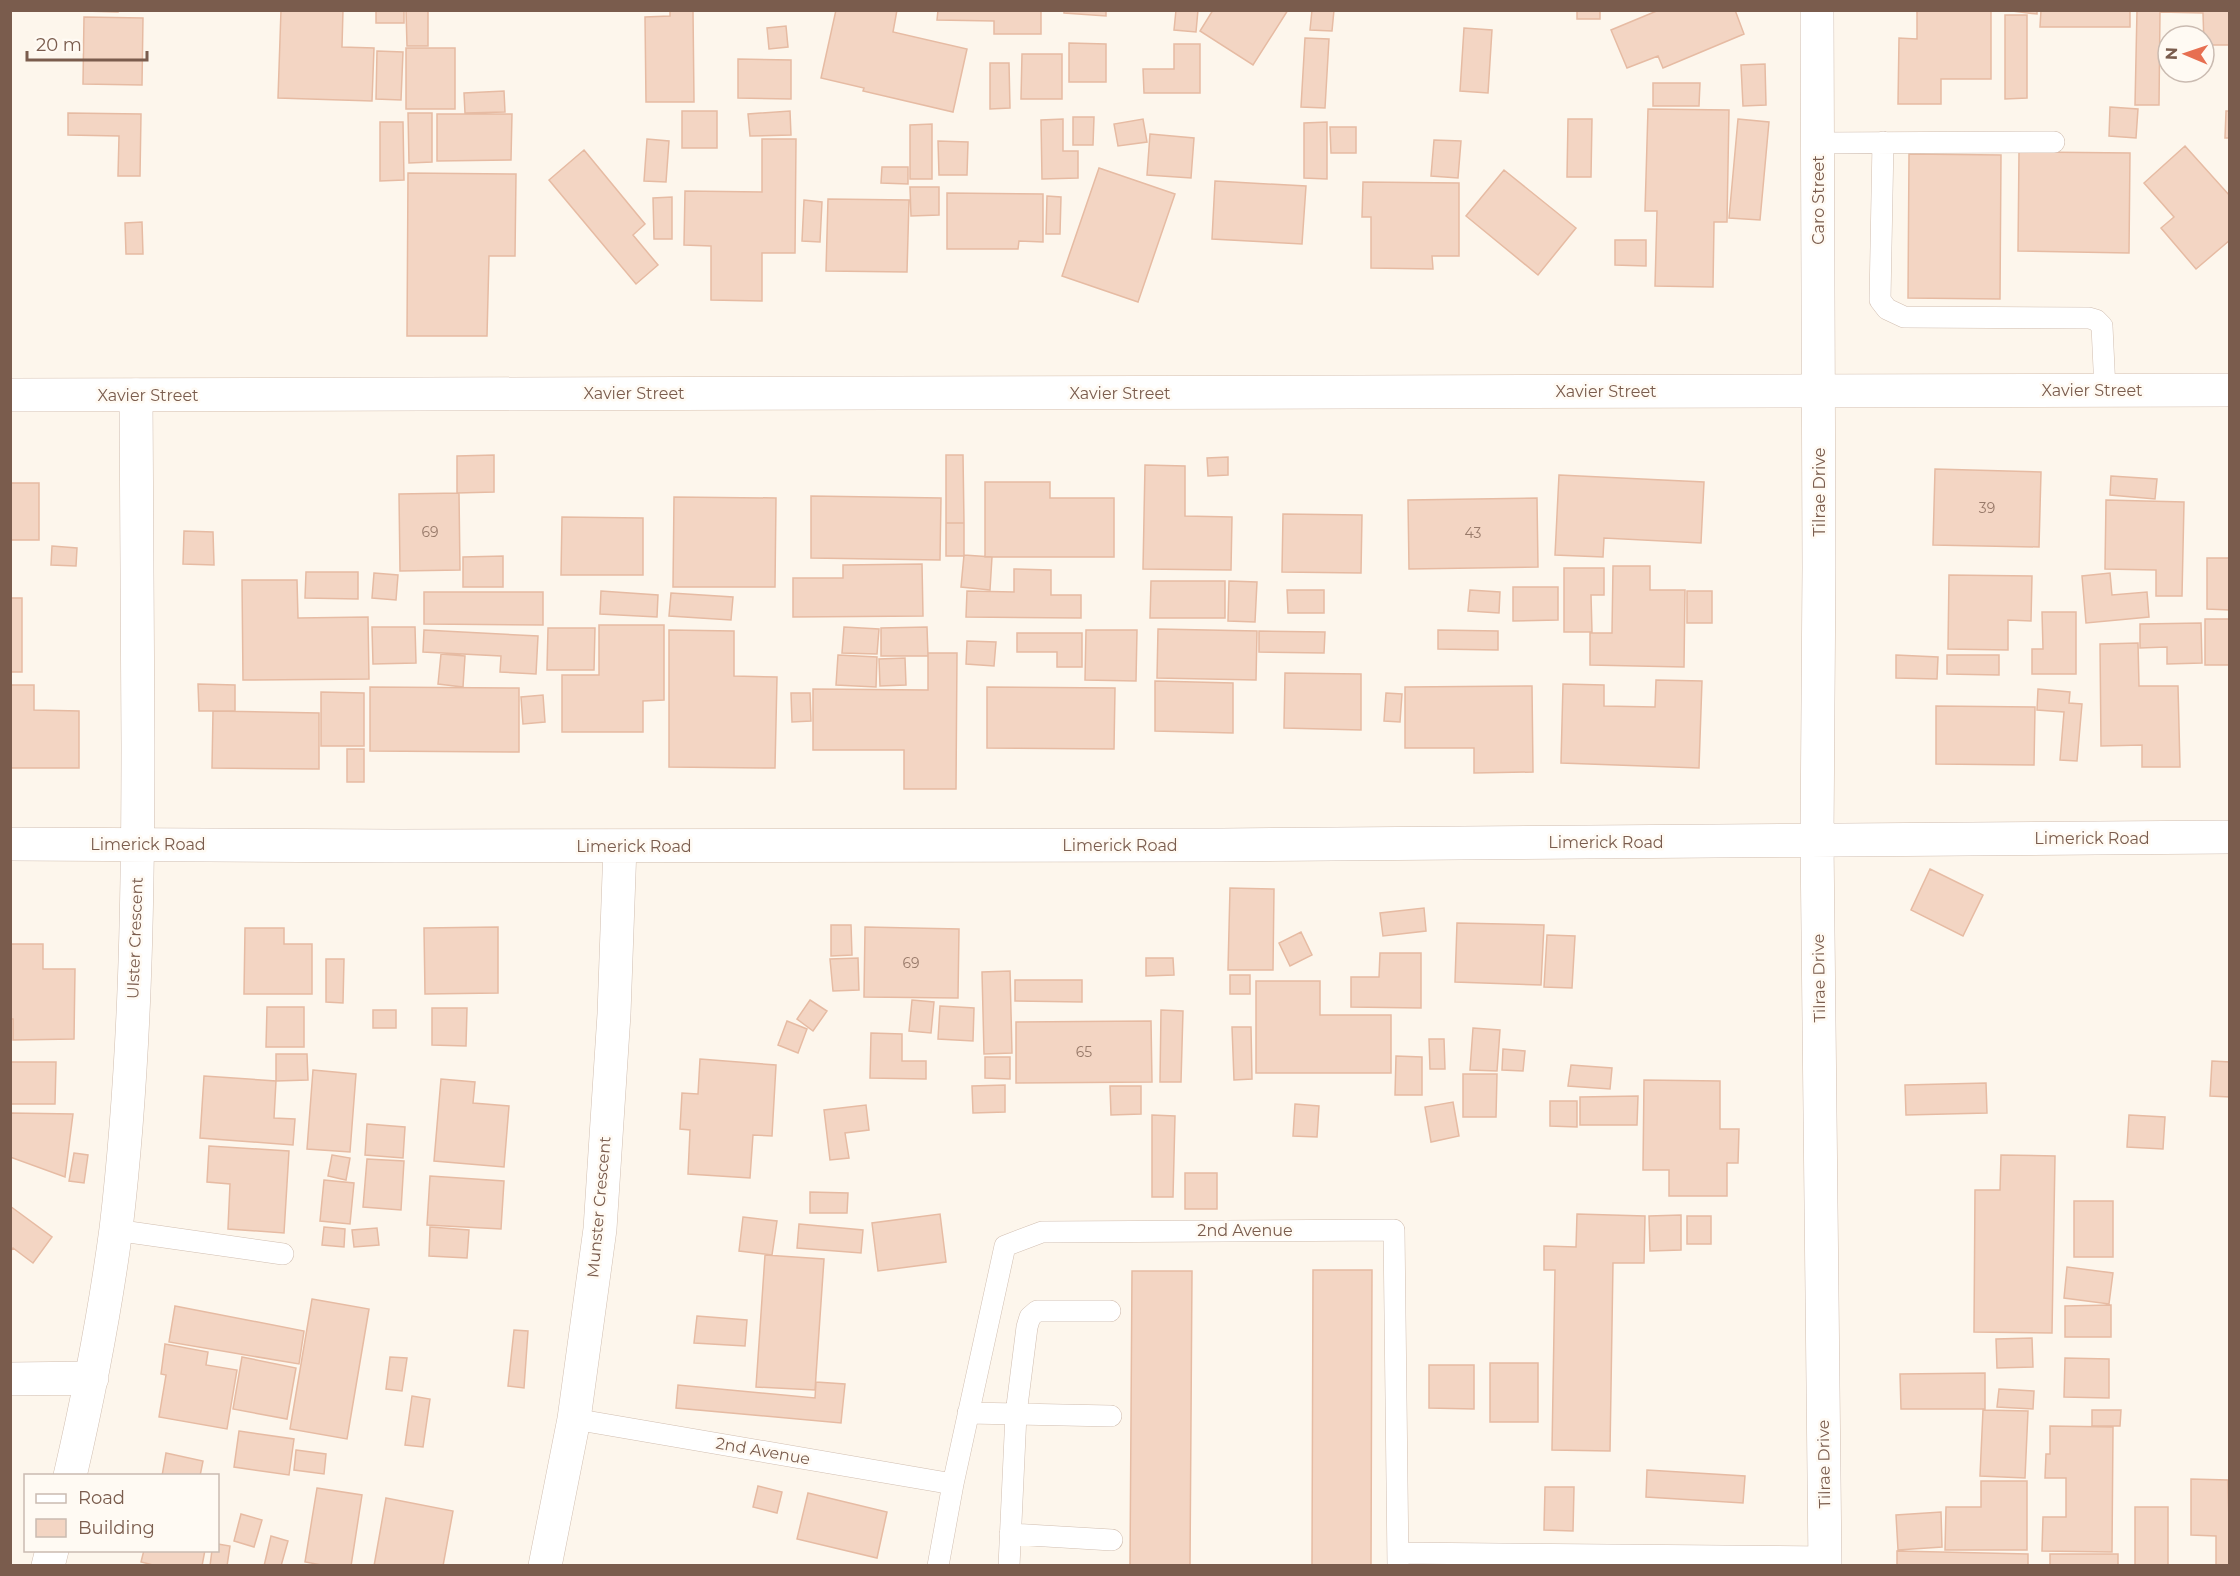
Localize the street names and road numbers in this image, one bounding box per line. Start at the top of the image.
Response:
street label: Caro Street [1809,155,1828,245]
street label: Xavier Street [2041,381,2143,400]
street label: Xavier Street [1555,382,1657,401]
street label: Xavier Street [583,384,685,403]
street label: Xavier Street [1069,384,1171,403]
street label: Xavier Street [97,386,199,405]
street label: Tilrae Drive [1810,448,1829,536]
street label: Limerick Road [2034,829,2150,848]
street label: Limerick Road [1548,833,1664,852]
street label: Limerick Road [90,835,206,854]
street label: Limerick Road [1062,836,1178,855]
street label: Limerick Road [576,837,692,856]
street label: Ulster Crescent [123,876,147,999]
street label: Tilrae Drive [1809,933,1829,1023]
street label: Munster Crescent [583,1135,615,1279]
street label: 2nd Avenue [1197,1221,1293,1240]
street label: Tilrae Drive [1814,1419,1834,1509]
street label: 2nd Avenue [714,1433,812,1469]

